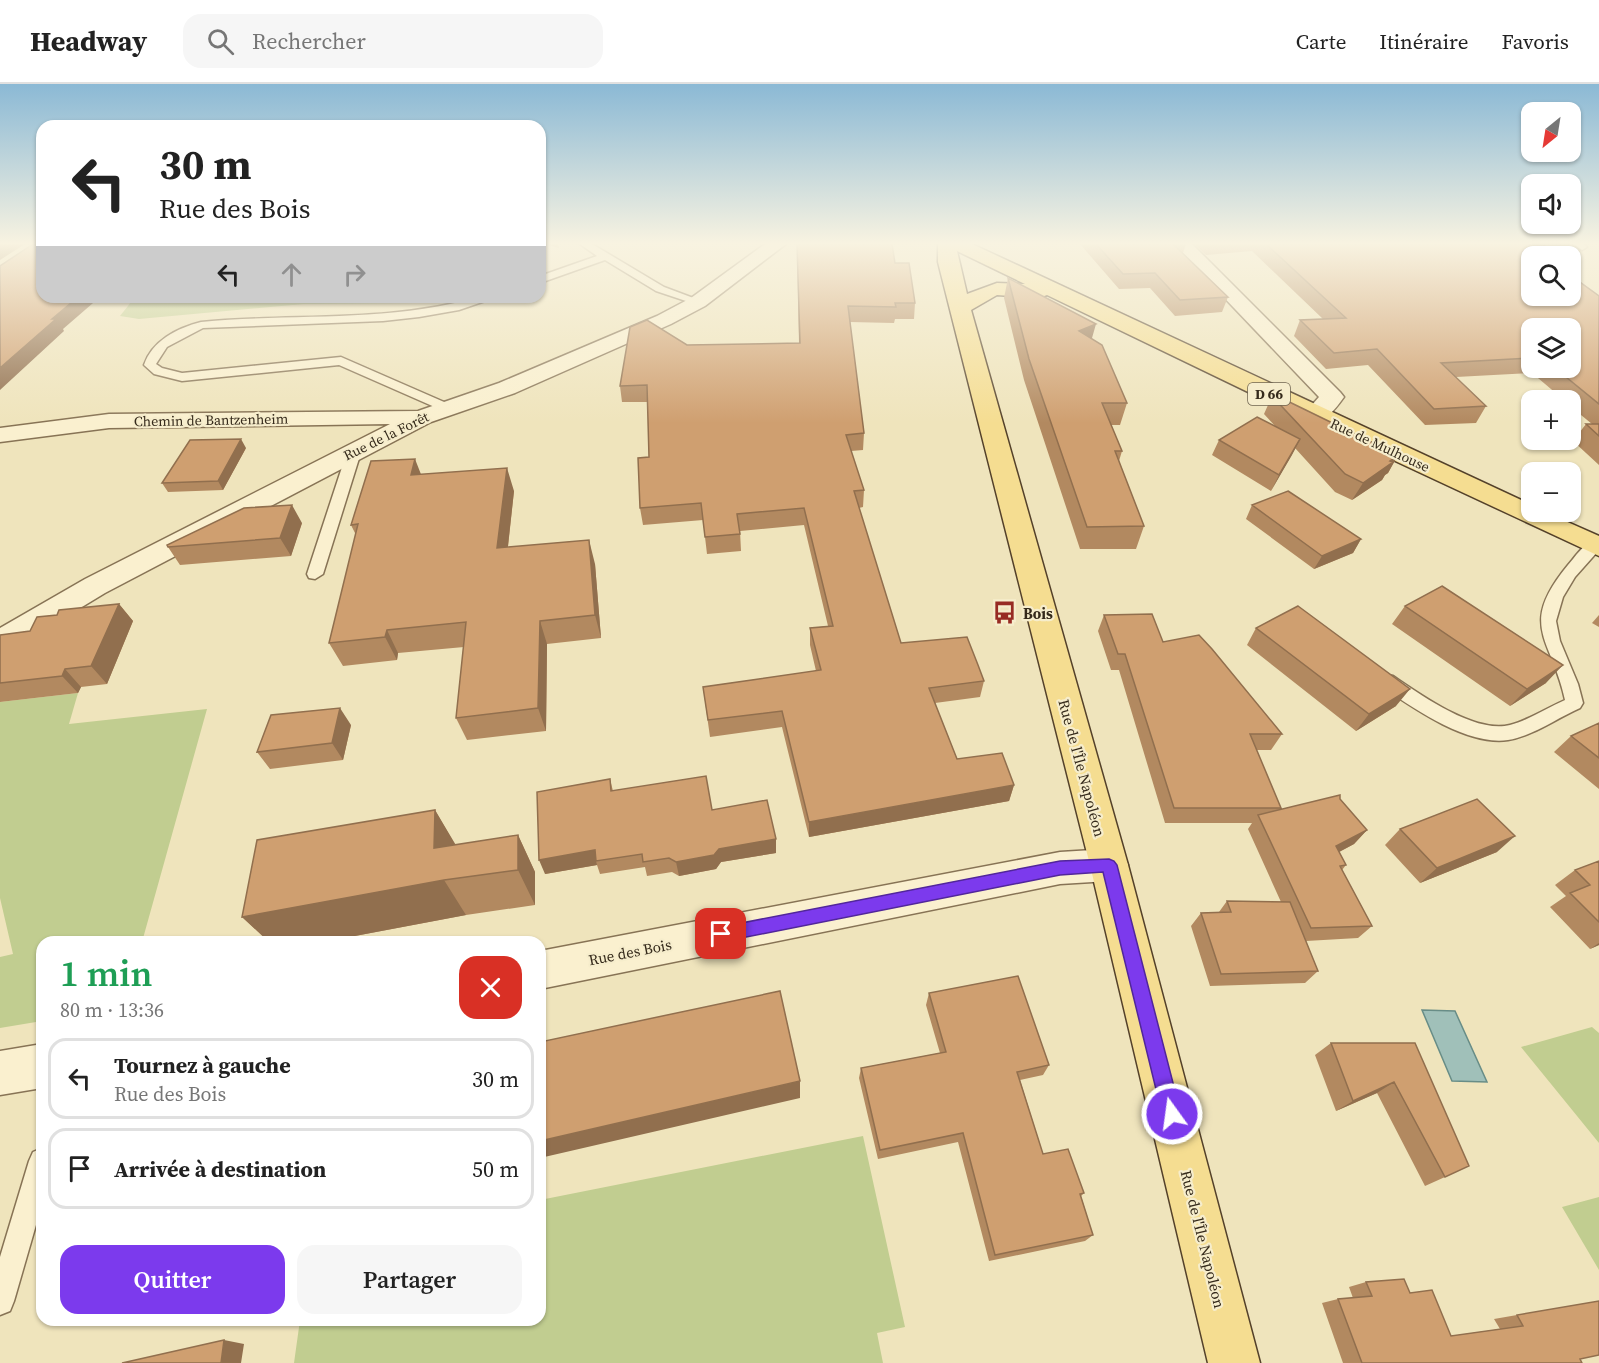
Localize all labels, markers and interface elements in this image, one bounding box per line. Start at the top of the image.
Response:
search box [183,14,603,68]
text: Headway [30,22,147,60]
icon: search [204,25,237,58]
text: Rechercher [252,26,366,56]
text: Carte [1296,27,1346,56]
text: Itinéraire [1379,27,1468,56]
text: Favoris [1501,27,1569,56]
north arrow [1521,102,1581,162]
map controls [1521,102,1581,522]
text: 30 m [159,135,252,193]
icon: left [60,144,138,222]
button: sound [1521,174,1581,234]
text: Rue des Bois [159,190,310,227]
button: search [1521,246,1581,306]
icon: left [212,258,245,291]
icon: ahead [275,258,308,291]
icon: right [338,258,371,291]
button: layers [1521,318,1581,378]
road number: D 66 [1248,383,1290,405]
button: + [1521,390,1581,450]
street label: Rue de la Forêt [340,406,433,465]
street label: Chemin de Bantzenheim [134,409,289,431]
street label: Rue de Mulhouse [1327,413,1433,477]
button: − [1521,462,1581,522]
bus stop icon: Bois [992,600,1018,626]
place label: Bois [1023,603,1053,624]
street label: Rue de l'Île Napoléon [1054,697,1110,839]
pin [695,908,746,959]
icon: arrive [704,917,737,950]
street label: Rue des Bois [587,934,673,970]
text: 1 min [60,949,152,998]
button: close [459,956,522,1019]
text: 80 m · 13:36 [60,996,164,1024]
text: Tournez à gauche [114,1050,291,1080]
icon: left [63,1062,96,1095]
text: 30 m [472,1064,519,1094]
text: Rue des Bois [114,1080,226,1108]
position arrow [1140,1082,1204,1146]
icon: arrive [63,1152,96,1185]
text: Arrivée à destination [114,1154,326,1184]
text: 50 m [472,1154,519,1184]
street label: Rue de l'Île Napoléon [1176,1168,1230,1310]
button: Quitter [60,1245,285,1314]
button: Partager [297,1245,522,1314]

